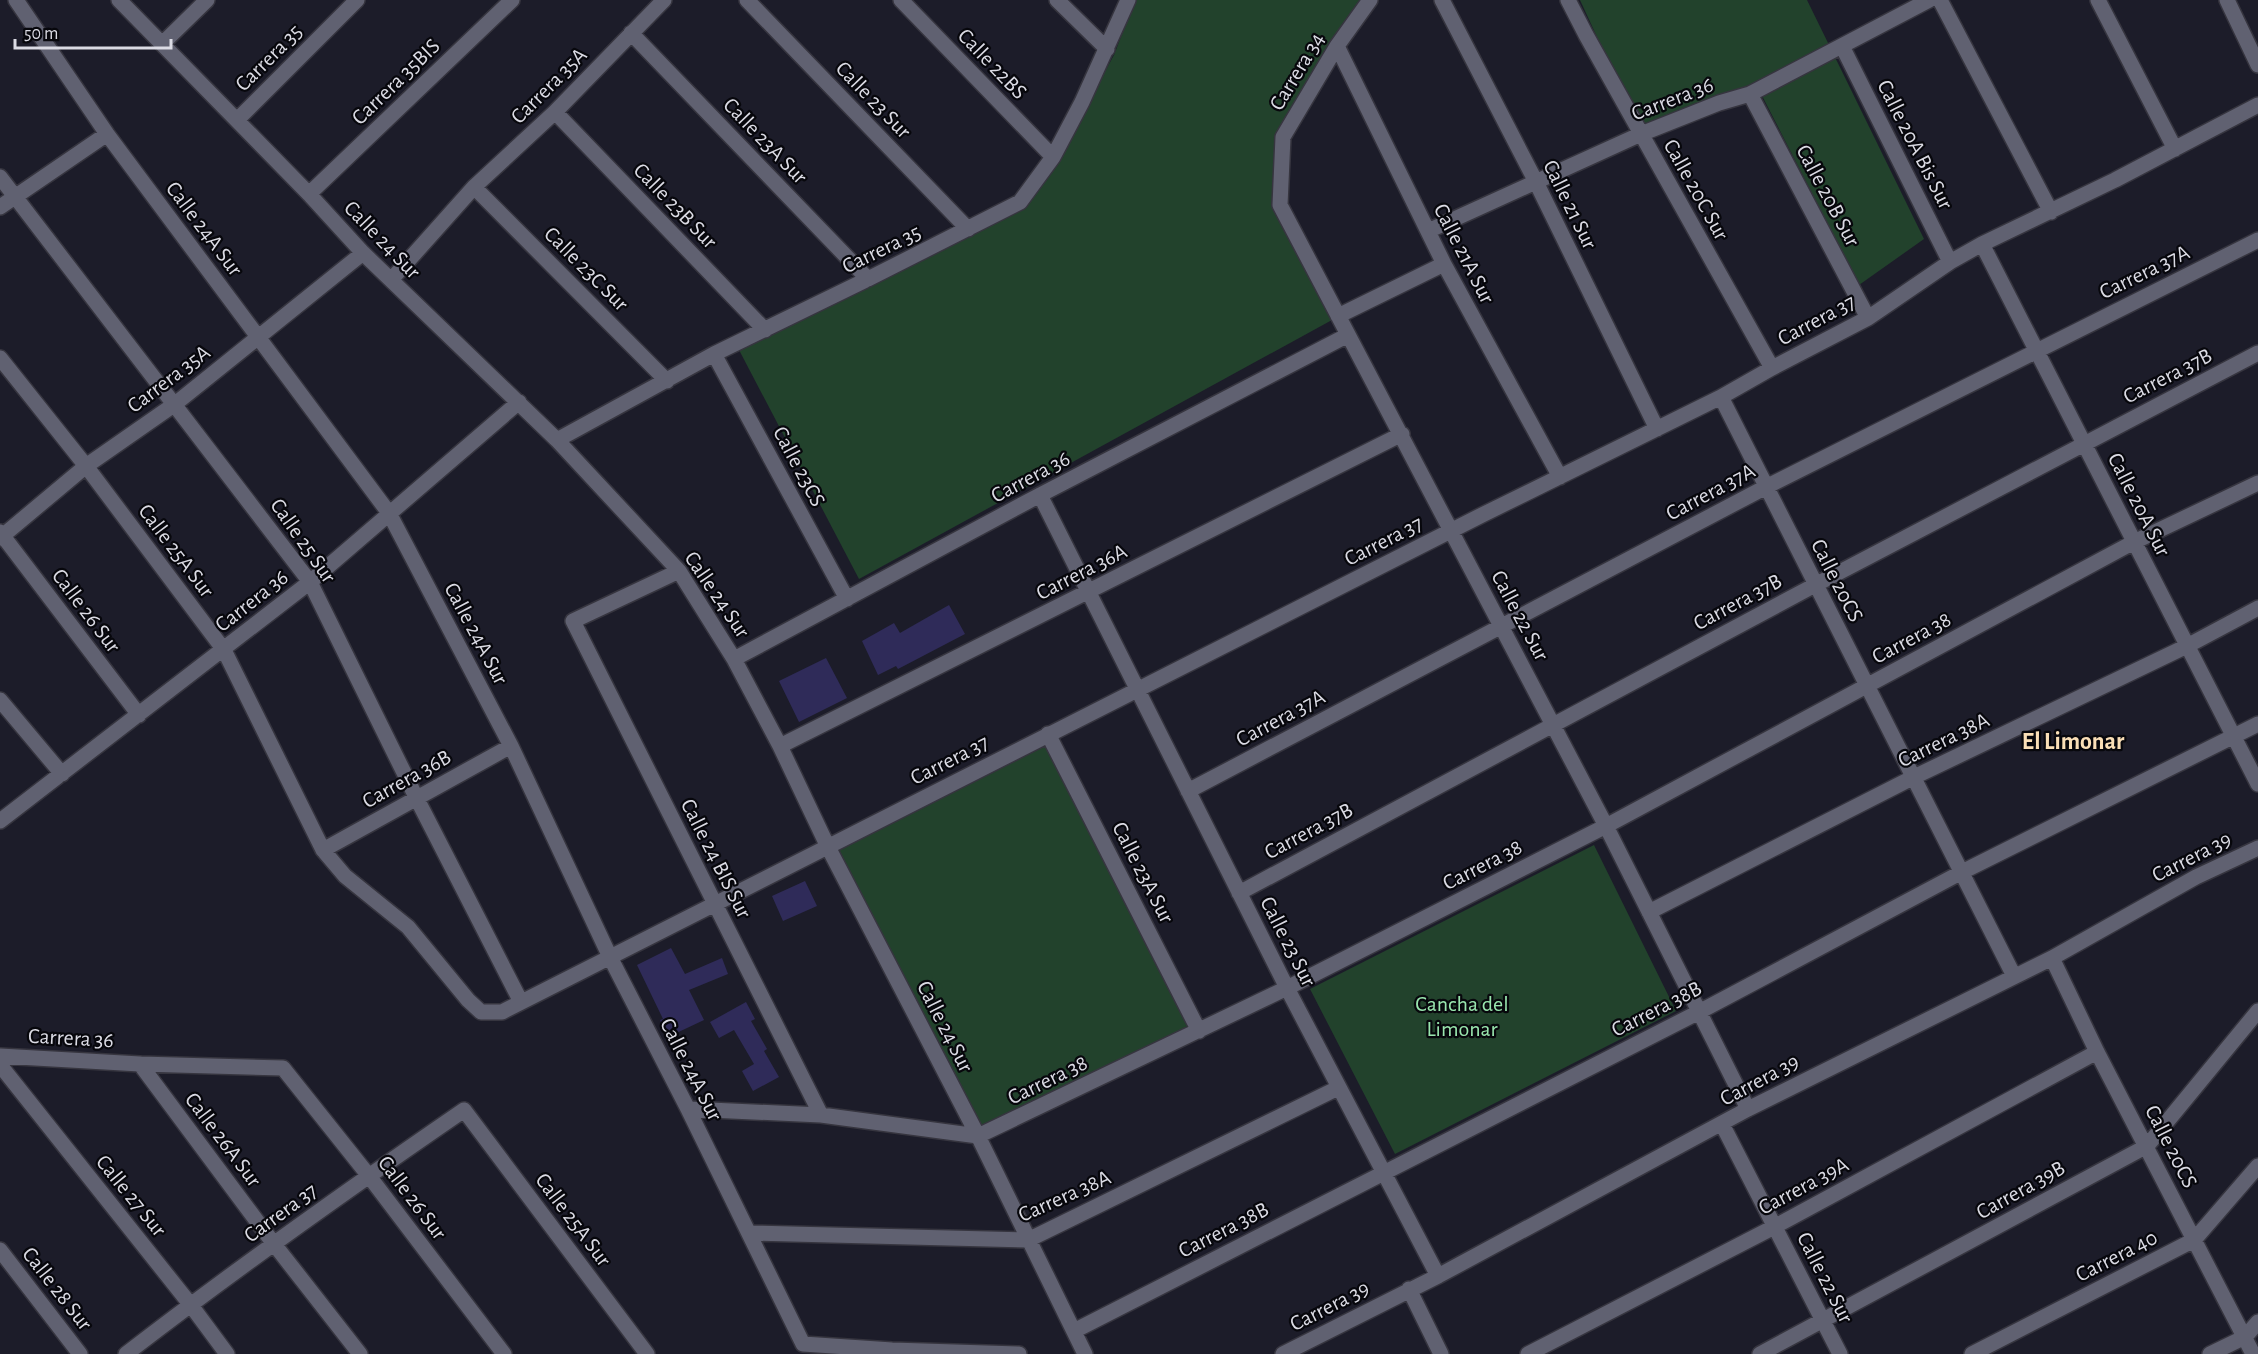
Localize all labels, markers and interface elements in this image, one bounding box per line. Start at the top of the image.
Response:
scale bar [15,12,171,50]
street label: Carrera 35 [231,20,306,95]
street label: Calle 22BS [954,24,1031,103]
text: 50 m [24,25,58,43]
street label: Carrera 34 [1265,29,1328,114]
street label: Carrera 35BIS [347,35,444,129]
street label: Carrera 35A [507,43,591,128]
street label: Calle 23 Sur [832,57,915,142]
street label: Carrera 36 [1628,73,1716,125]
street label: Calle 20A Bis Sur [1873,76,1957,213]
street label: Calle 23A Sur [719,93,811,188]
street label: Calle 20C Sur [1659,135,1733,244]
street label: Calle 20B Sur [1792,141,1864,250]
street label: Calle 21 Sur [1539,156,1601,252]
street label: Calle 23B Sur [629,159,721,253]
street label: Calle 24A Sur [162,177,247,280]
street label: Calle 24 Sur [340,196,425,283]
street label: Calle 21A Sur [1430,200,1499,307]
street label: Carrera 35 [839,220,924,277]
street label: Calle 23C Sur [540,222,633,315]
street label: Carrera 37A [2096,241,2193,303]
street label: Carrera 37 [1774,290,1859,349]
street label: Carrera 35A [123,341,214,417]
street label: Carrera 37B [2119,344,2215,408]
street label: Calle 23CS [769,423,829,510]
street label: Carrera 36 [987,447,1074,507]
street label: Calle 20A Sur [2104,449,2174,560]
street label: Carrera 37A [1662,459,1759,524]
street label: Calle 25 Sur [266,494,340,587]
street label: Calle 25A Sur [134,500,218,601]
street label: Carrera 37 [1341,512,1426,570]
street label: Calle 20CS [1807,535,1867,625]
street label: Carrera 36A [1033,540,1131,604]
street label: Calle 24 Sur [680,547,754,642]
street label: Calle 26 Sur [48,565,125,657]
street label: Carrera 36 [211,566,292,636]
street label: Calle 22 Sur [1487,567,1553,664]
street label: Carrera 37B [1690,570,1785,634]
street label: Calle 24A Sur [440,579,512,688]
street label: Carrera 38 [1868,608,1955,668]
street label: Carrera 37A [1232,685,1329,750]
street label: Carrera 38A [1894,708,1993,771]
district label: El Limonar [2022,730,2125,754]
street label: Carrera 37 [907,731,992,789]
street label: Carrera 36B [358,746,455,812]
street label: Calle 24 BIS Sur [677,795,756,922]
street label: Carrera 37B [1261,799,1356,863]
street label: Calle 23A Sur [1108,818,1178,927]
street label: Carrera 39 [2148,828,2235,886]
street label: Carrera 38 [1439,836,1526,894]
street label: Calle 23 Sur [1256,893,1320,990]
street label: Calle 24 Sur [913,977,977,1076]
street label: Carrera 38B [1608,977,1705,1041]
park label: Cancha del Limonar [1415,993,1509,1040]
street label: Calle 24A Sur [656,1015,726,1124]
street label: Carrera 36 [28,1025,114,1051]
street label: Carrera 39 [1716,1050,1803,1110]
street label: Carrera 38 [1004,1051,1091,1109]
street label: Calle 26A Sur [181,1088,266,1191]
street label: Calle 20CS [2141,1101,2201,1191]
street label: Calle 27 Sur [92,1151,170,1240]
street label: Calle 26 Sur [374,1152,451,1244]
street label: Carrera 39A [1755,1153,1852,1219]
street label: Carrera 39B [1972,1157,2069,1223]
street label: Carrera 38A [1015,1166,1114,1226]
street label: Calle 25A Sur [531,1169,615,1270]
street label: Carrera 37 [240,1179,321,1247]
street label: Carrera 38B [1175,1198,1272,1262]
street label: Carrera 40 [2072,1226,2161,1286]
street label: Calle 22 Sur [1793,1229,1857,1326]
street label: Calle 28 Sur [18,1243,96,1334]
street label: Carrera 39 [1286,1277,1373,1335]

